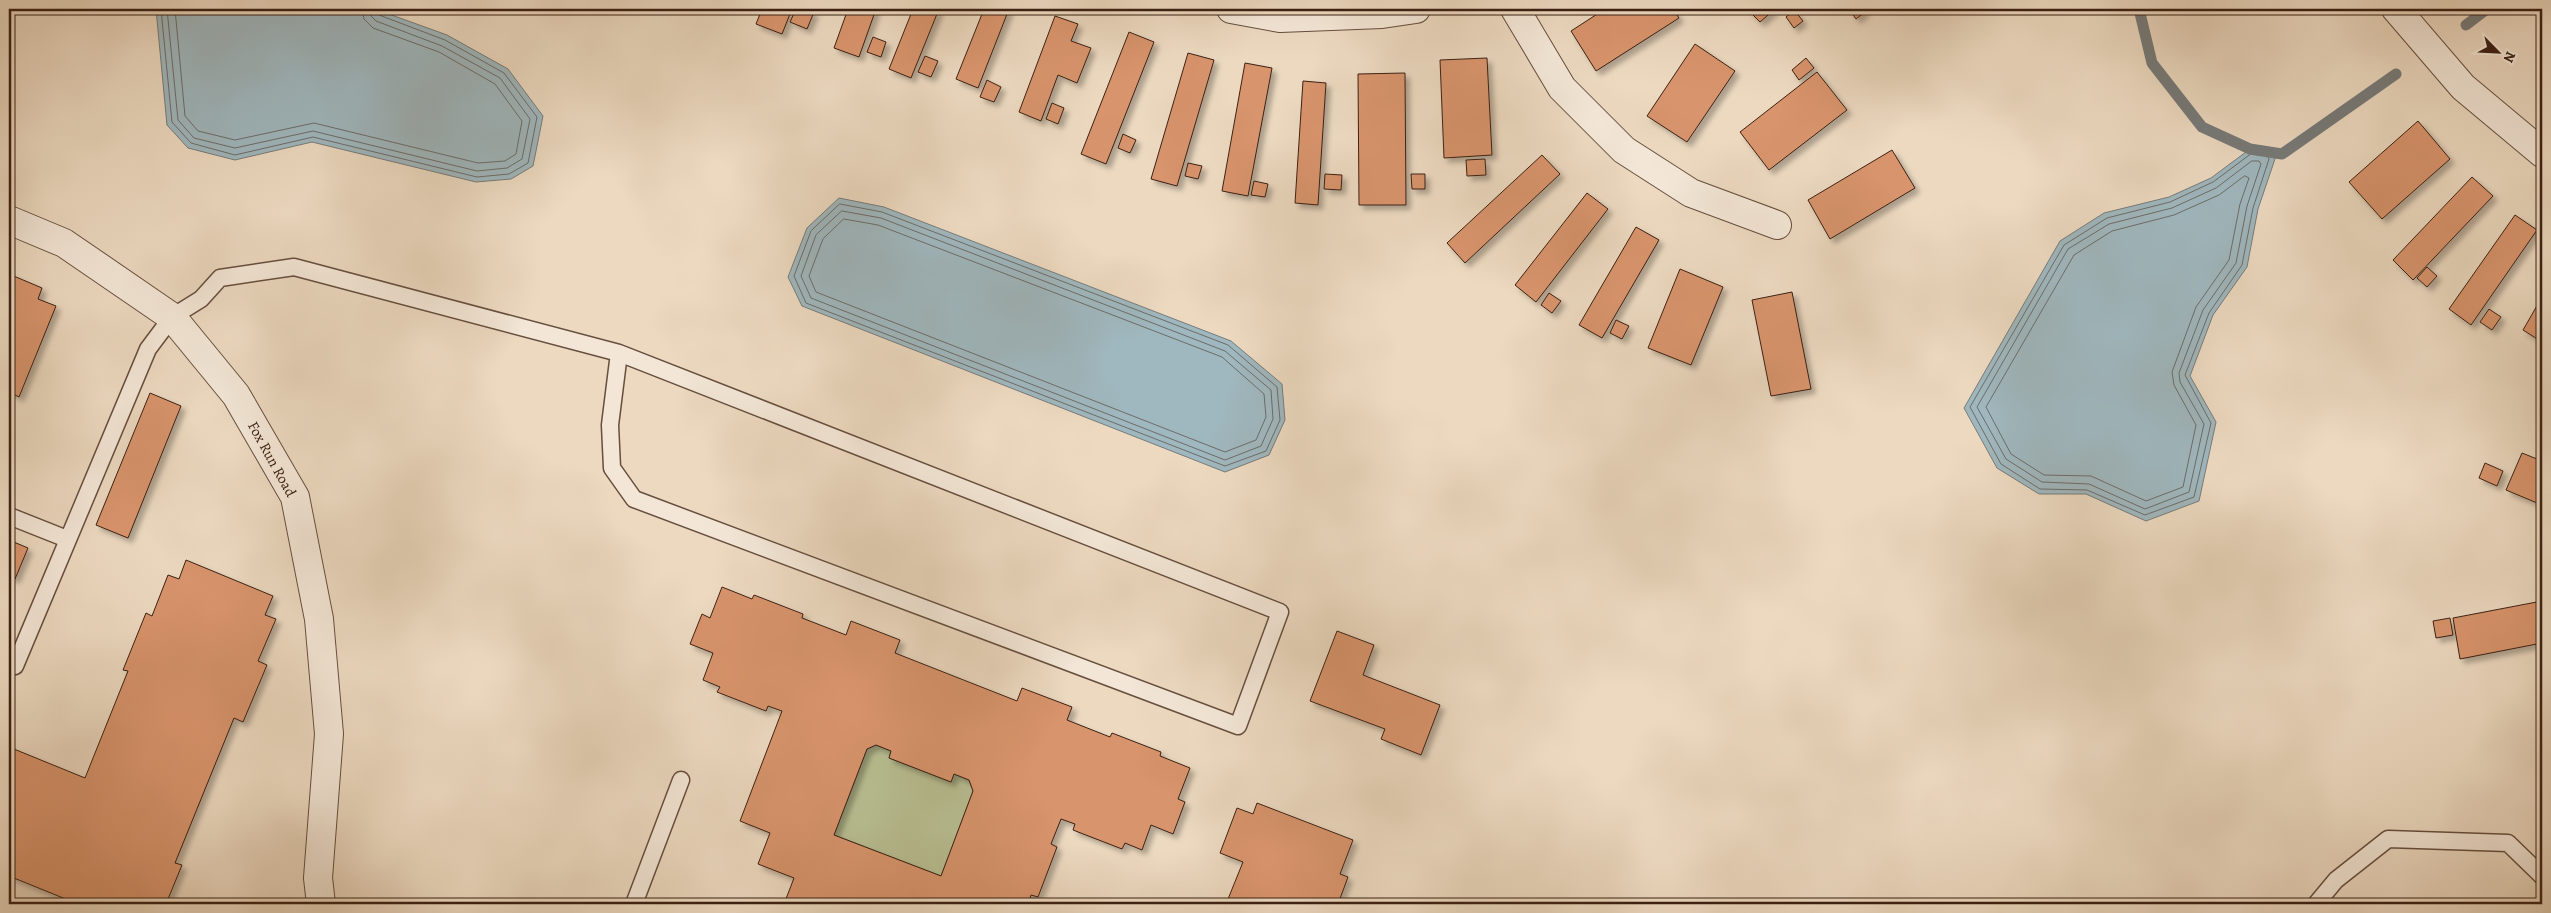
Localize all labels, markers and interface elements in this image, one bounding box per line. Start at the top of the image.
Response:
north arrow [2474,28,2524,78]
text: N [2499,49,2520,66]
street label: Fox Run Road [243,418,301,501]

